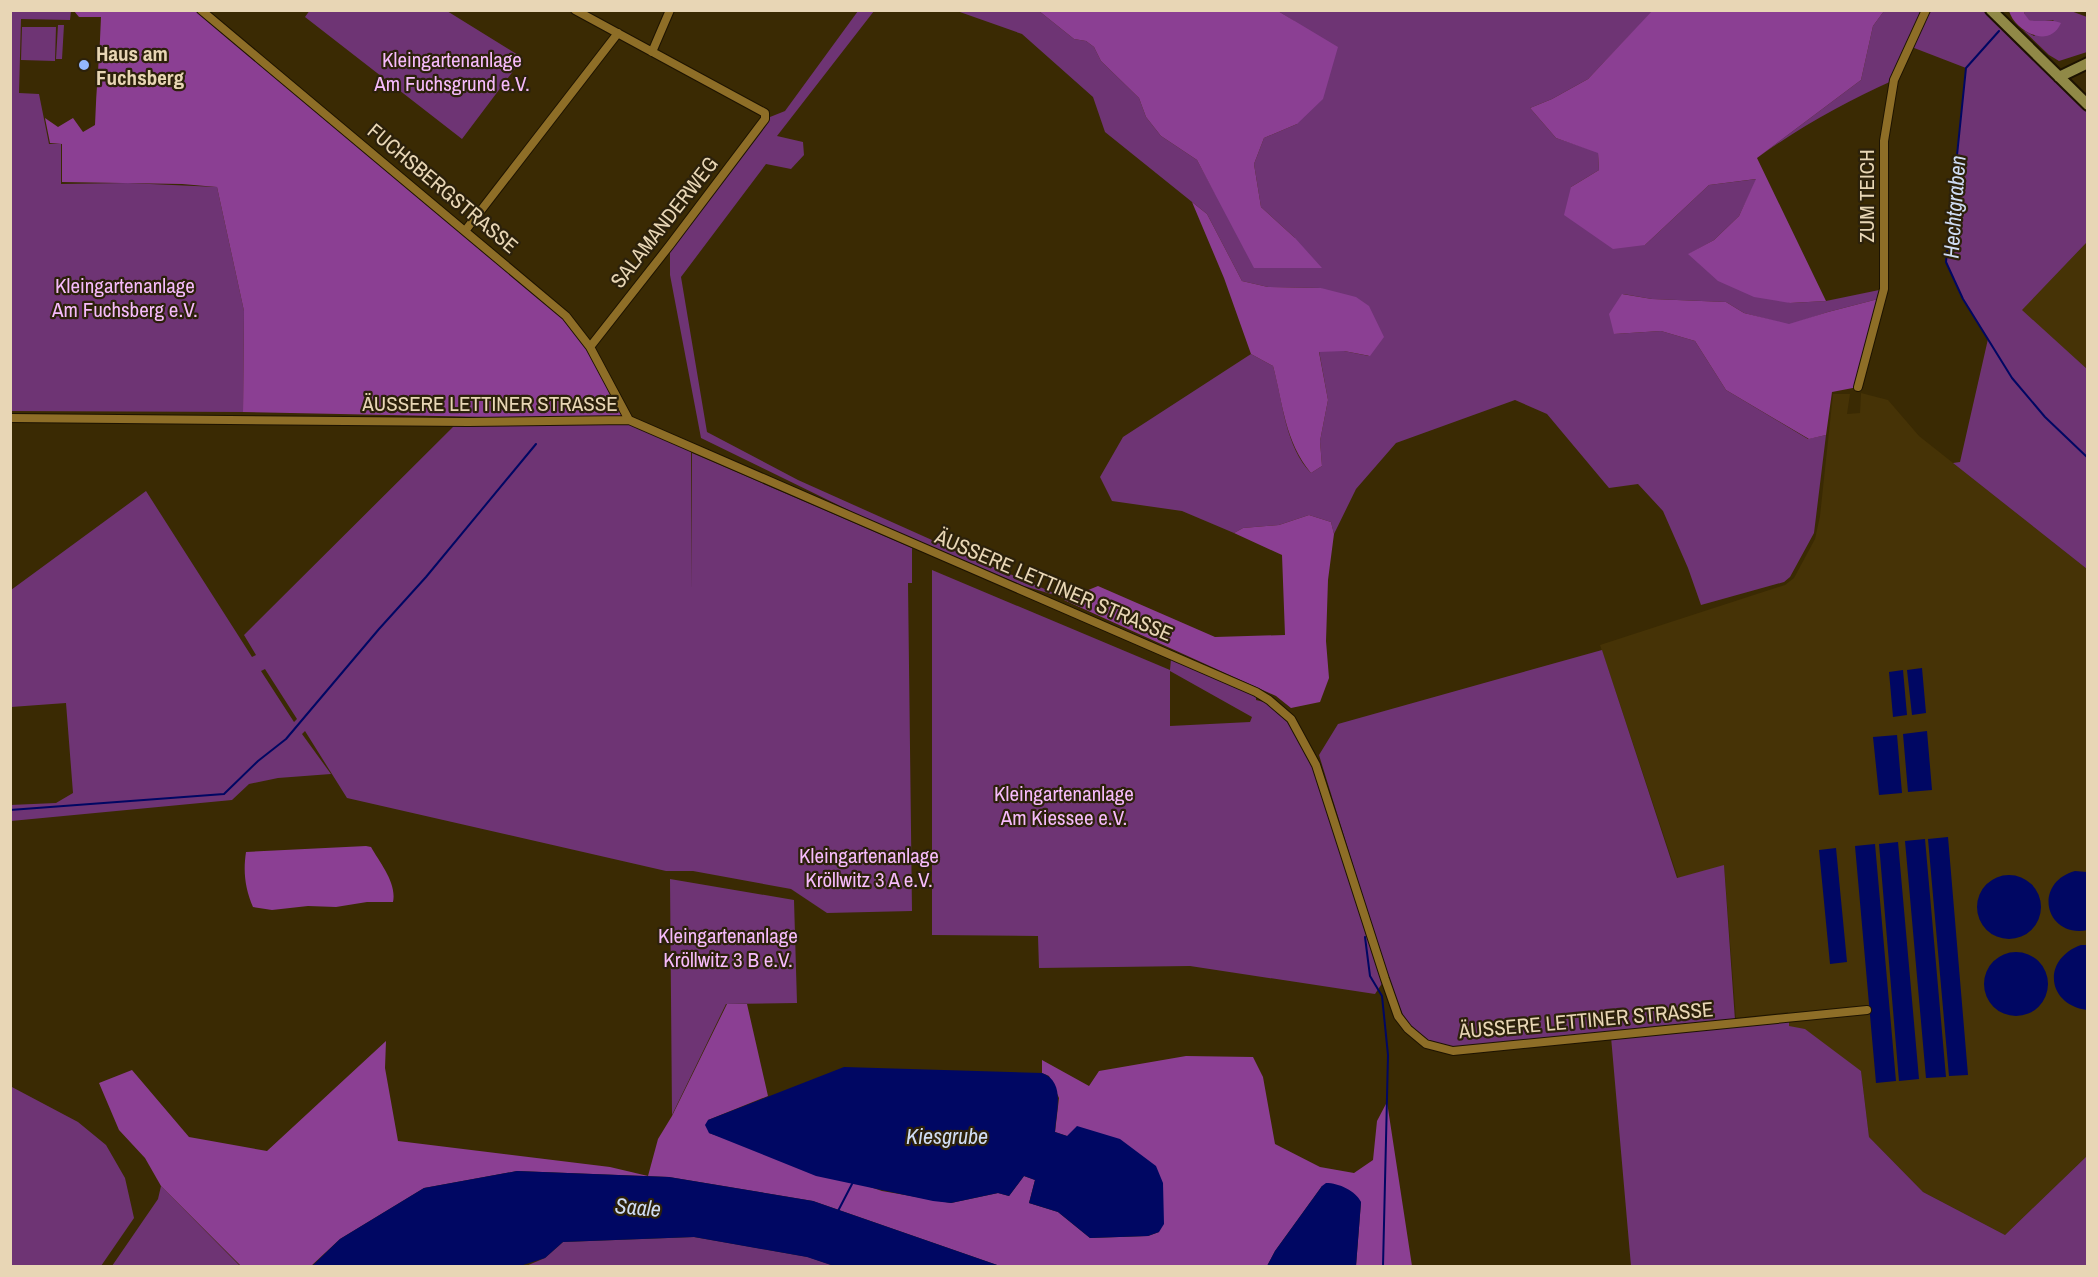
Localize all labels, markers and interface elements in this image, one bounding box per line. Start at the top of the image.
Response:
place label: Haus am Fuchsberg [96,39,185,92]
park label: Kleingartenanlage Am Fuchsgrund e.V. [373,45,530,98]
marker: Haus am Fuchsberg [77,58,91,72]
street label: FUCHSBERGSTRASSE [361,116,525,260]
street label: ZUM TEICH [1852,149,1881,243]
street label: SALAMANDERWEG [603,150,725,294]
water label: Hechtgraben [1935,154,1973,260]
park label: Kleingartenanlage Am Fuchsberg e.V. [51,271,198,324]
street label: ÄUSSERE LETTINER STRASSE [361,389,618,418]
street label: ÄUSSERE LETTINER STRASSE [930,521,1177,648]
park label: Kleingartenanlage Am Kiessee e.V. [994,779,1134,832]
park label: Kleingartenanlage Kröllwitz 3 A e.V. [799,841,939,894]
park label: Kleingartenanlage Kröllwitz 3 B e.V. [658,921,798,974]
street label: ÄUSSERE LETTINER STRASSE [1456,994,1715,1046]
water label: Kiesgrube [906,1121,988,1151]
water label: Saale [614,1190,662,1224]

